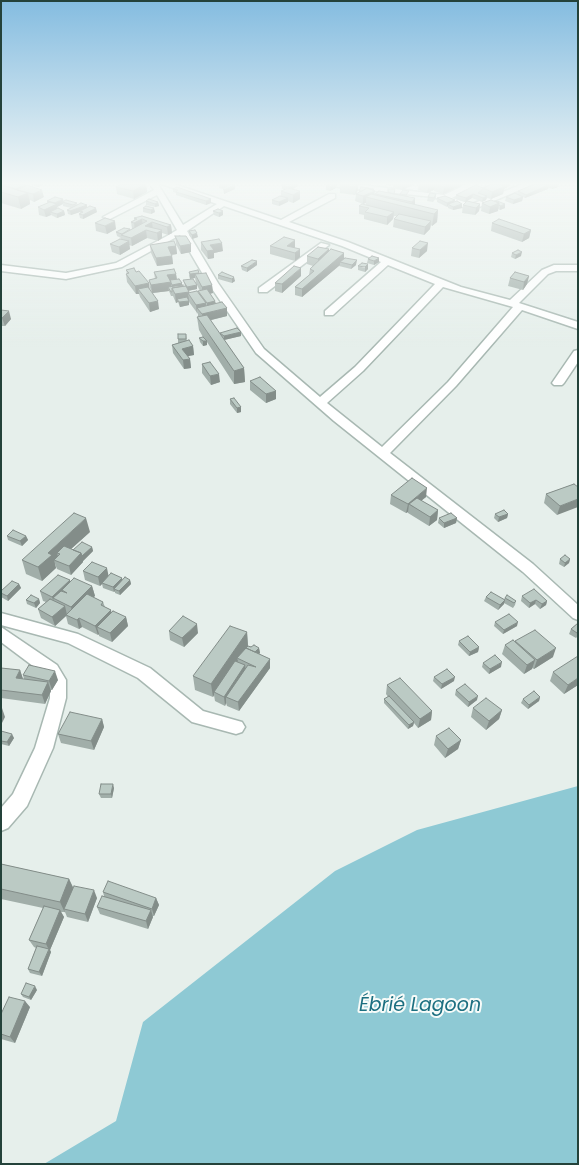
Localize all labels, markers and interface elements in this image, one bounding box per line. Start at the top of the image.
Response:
water label: Ébrié Lagoon [359,995,481,1017]

